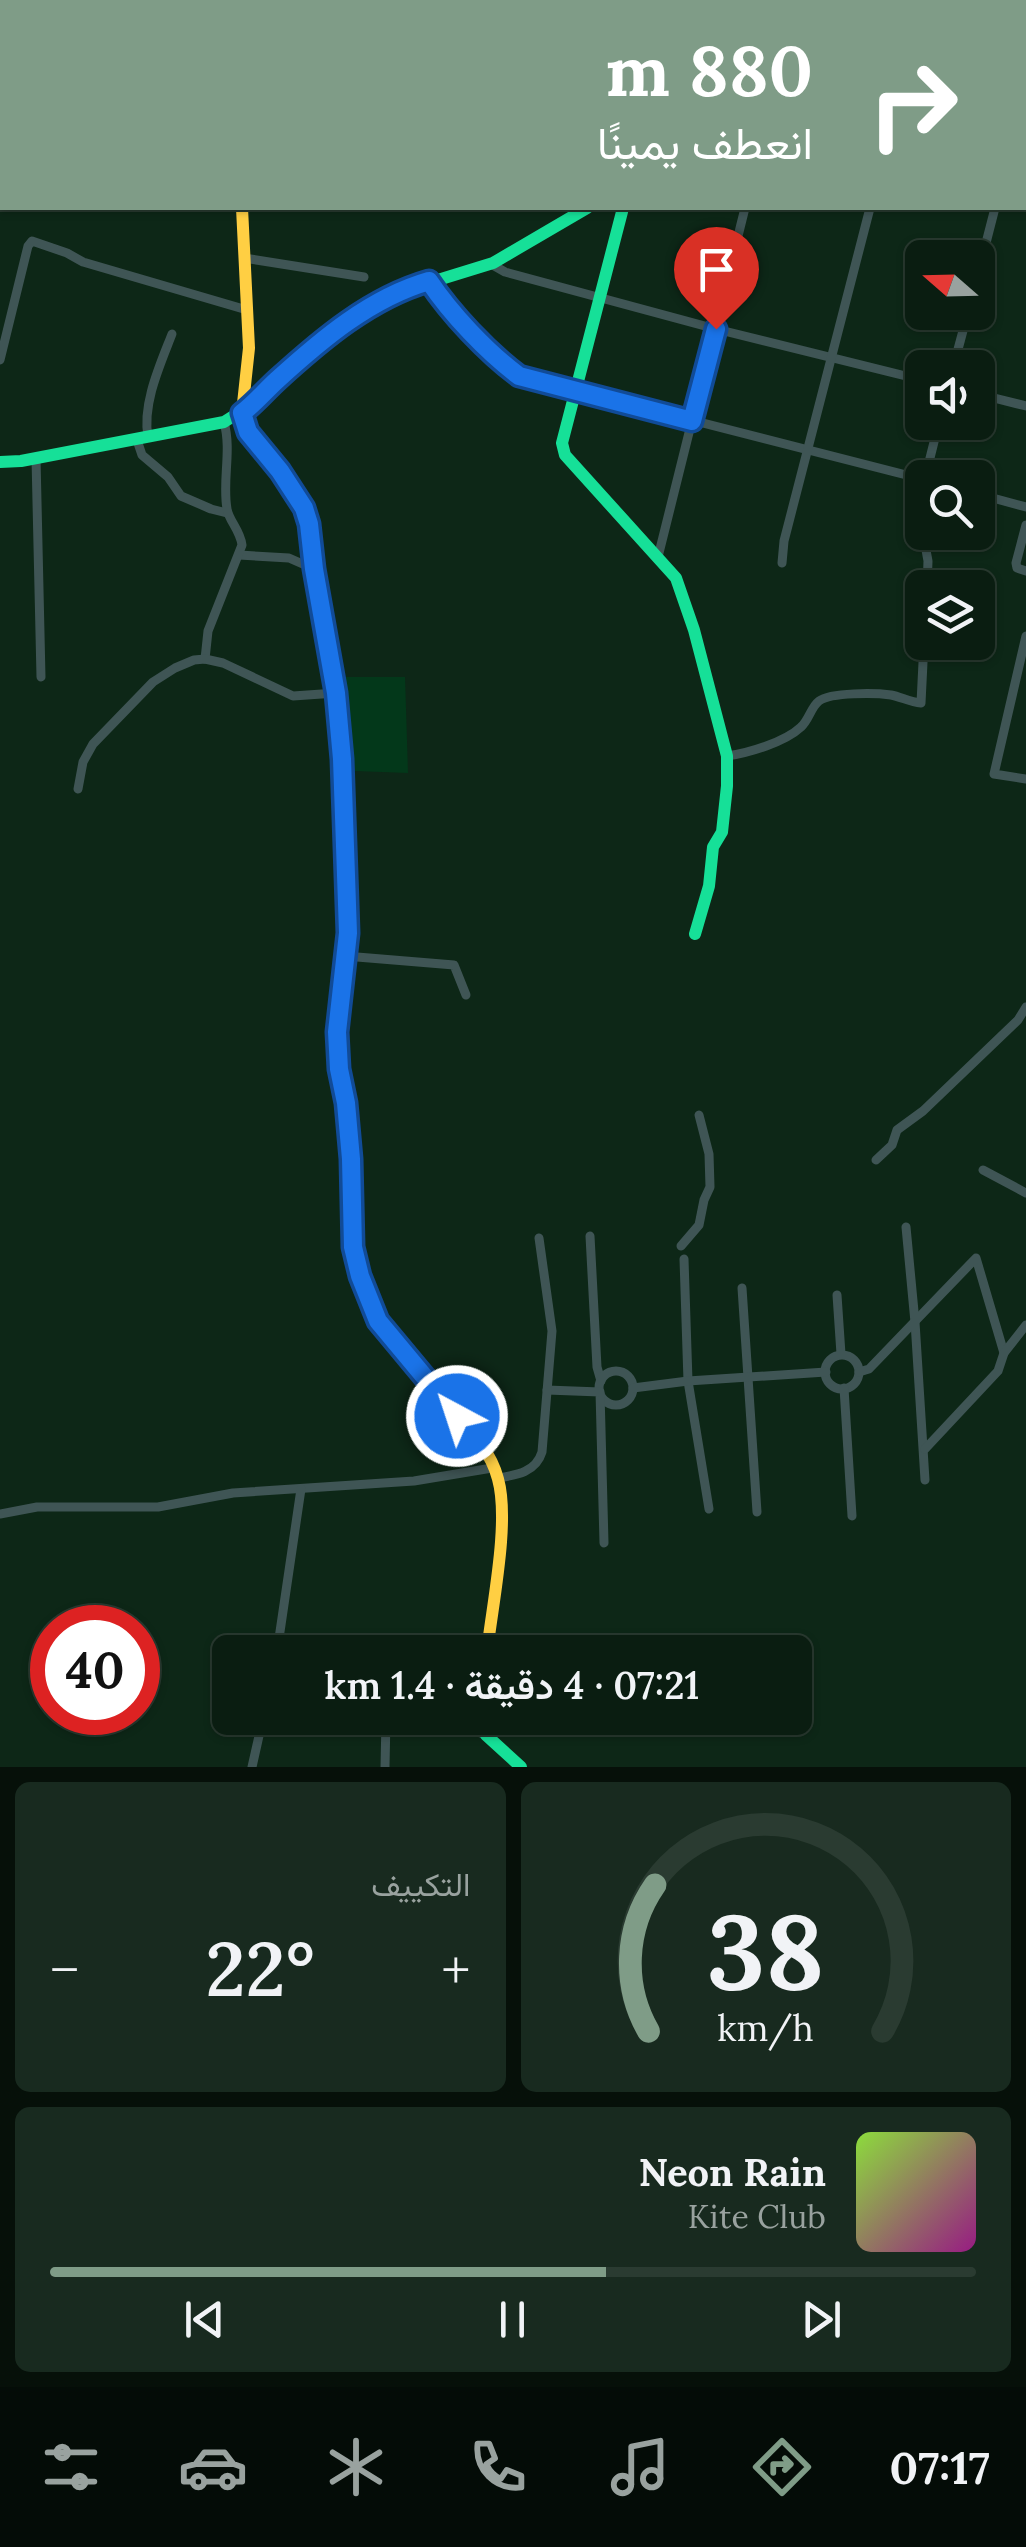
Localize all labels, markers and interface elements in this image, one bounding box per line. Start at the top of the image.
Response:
text: 880 m [606,26,813,115]
icon: right [848,40,978,170]
text: انعطف يمينًا [597,114,813,171]
pin [674,227,759,330]
north arrow [905,240,995,330]
map controls [905,240,995,660]
icon: arrive [689,242,744,297]
button: sound [905,350,995,440]
button: search [905,460,995,550]
button: layers [905,570,995,660]
position arrow [405,1364,509,1468]
speed limit sign: 40 [30,1605,160,1735]
text: 07:21 · 4 دقيقة · 1.4 km [325,1661,699,1709]
text: التكييف [371,1864,471,1905]
text: 38 [707,1884,825,2017]
text: 22° [206,1921,315,2017]
text: − [50,1935,79,2005]
text: + [441,1935,470,2005]
text: km/h [717,2005,814,2051]
text: Neon Rain [639,2148,826,2196]
text: Kite Club [688,2196,826,2237]
icon: previous [177,2292,232,2347]
icon: pause [485,2292,540,2347]
icon: next [794,2292,849,2347]
icon: filters [36,2432,106,2502]
icon: car [178,2432,248,2502]
icon: climate [321,2432,391,2502]
icon: phone [463,2432,533,2502]
icon: music [605,2432,675,2502]
icon: directions [747,2432,817,2502]
text: 07:17 [890,2439,990,2496]

